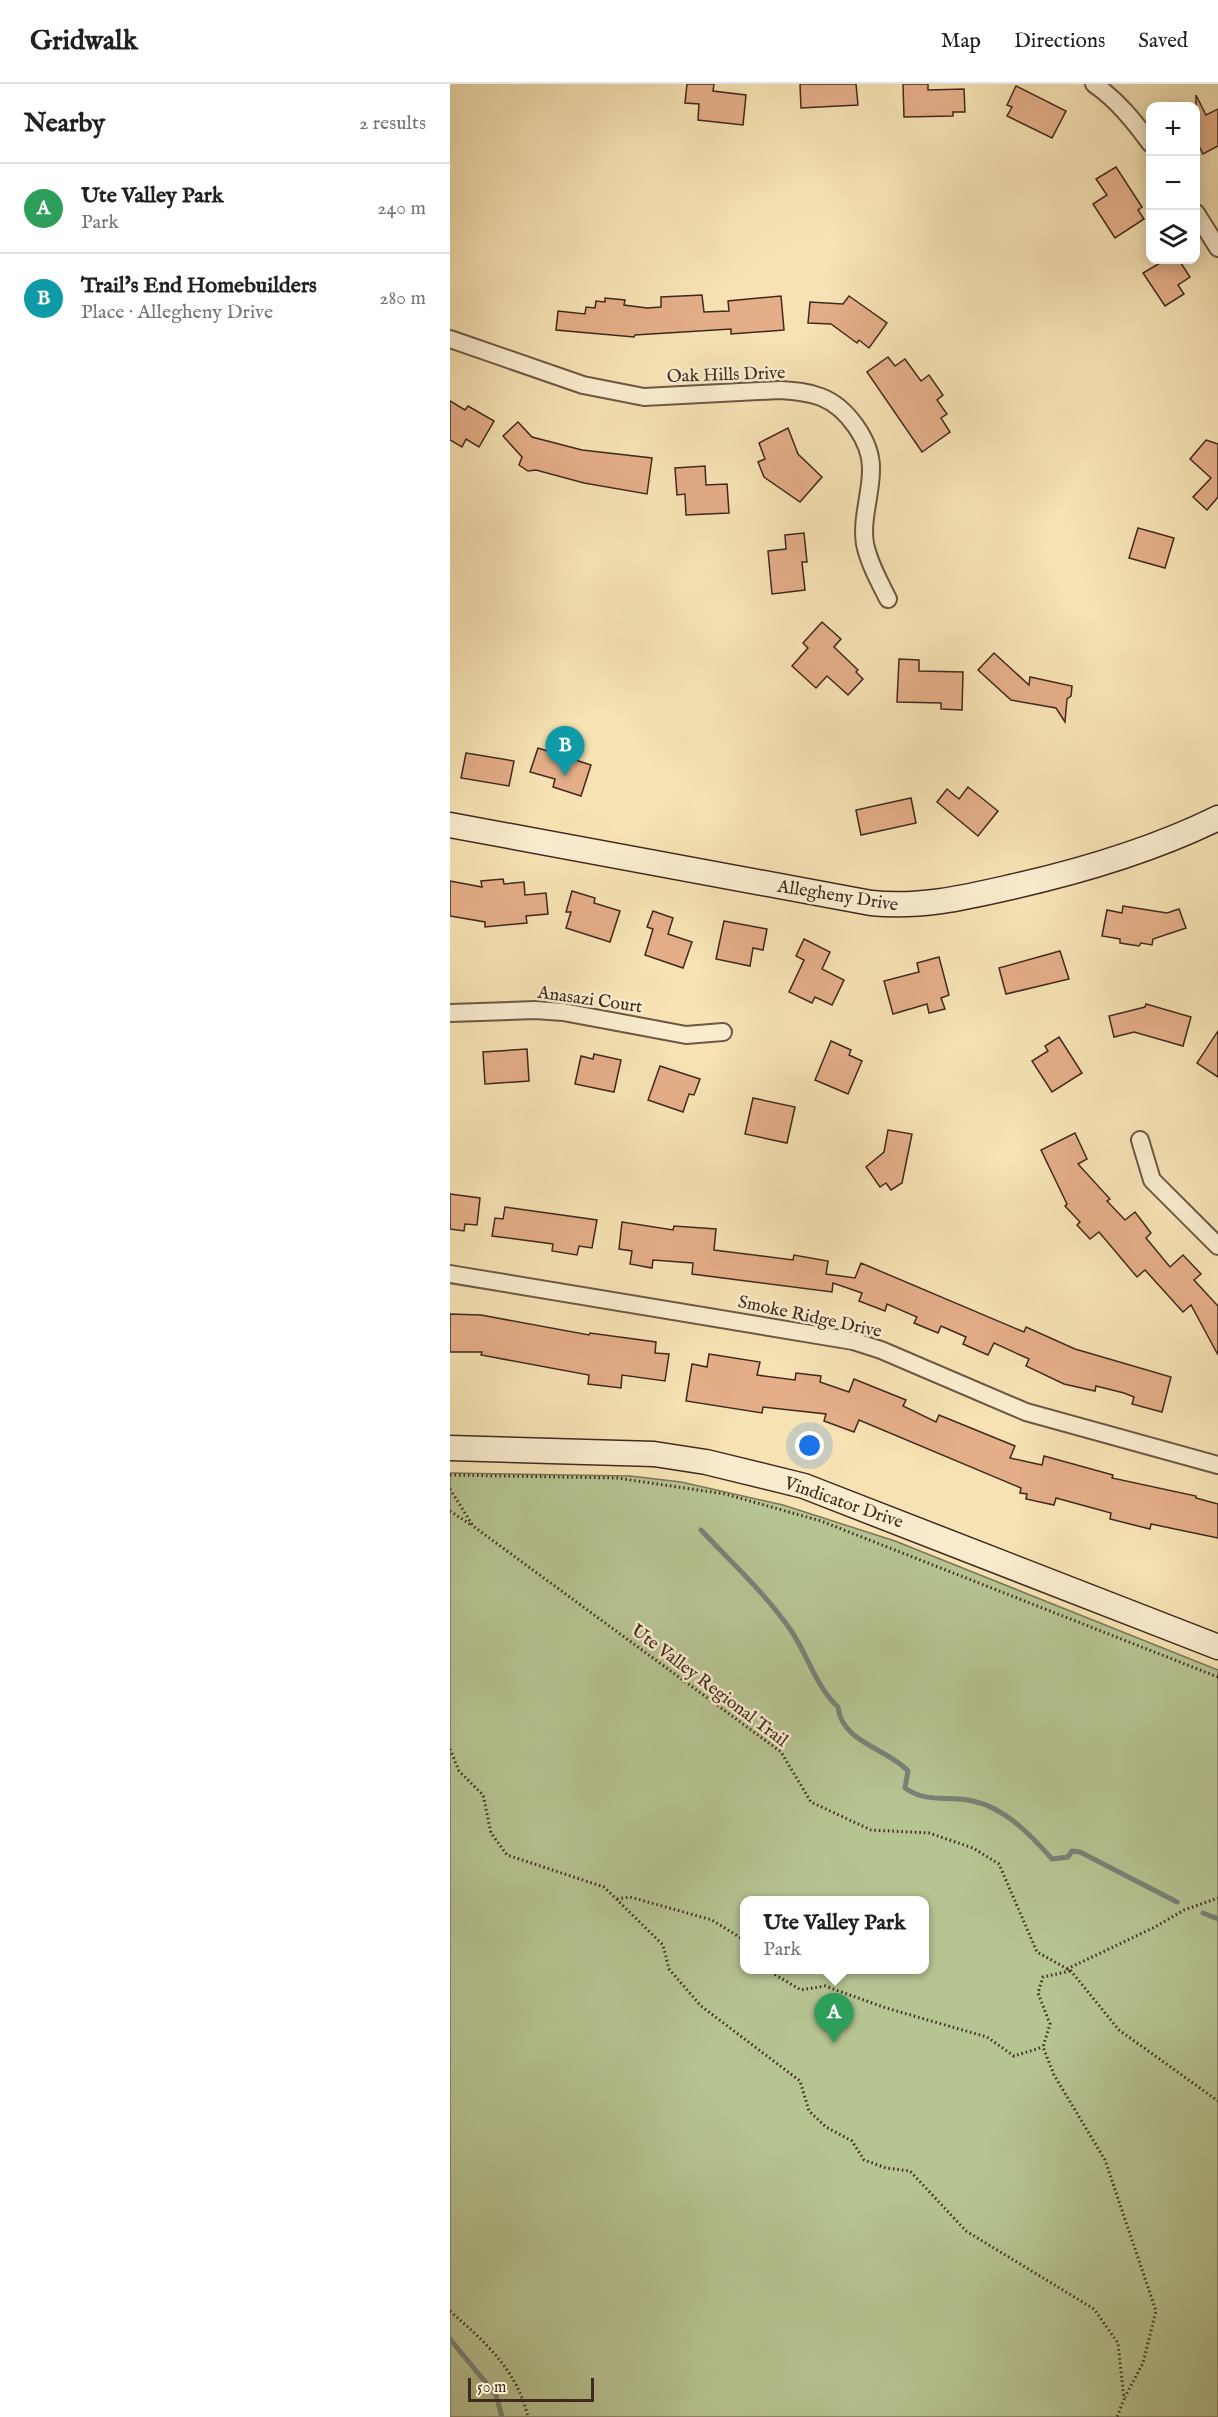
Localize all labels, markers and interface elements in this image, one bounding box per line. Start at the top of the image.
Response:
text: Gridwalk [30,24,138,59]
text: Map [941,28,981,55]
text: Directions [1014,28,1105,55]
text: Saved [1138,28,1188,55]
map controls [1146,102,1200,264]
button: + [1146,102,1200,156]
text: Nearby [24,107,105,140]
text: 2 results [359,111,426,136]
button: − [1146,156,1200,210]
text: Ute Valley Park [81,182,224,210]
text: A [37,196,50,221]
text: 240 m [377,196,426,221]
text: Park [81,210,119,235]
button: layers [1146,210,1200,264]
text: Trail's End Homebuilders [81,272,317,300]
text: B [37,286,50,311]
text: 280 m [379,286,426,311]
text: Place · Allegheny Drive [81,300,273,325]
street label: Oak Hills Drive [666,362,786,389]
pin: B [546,726,584,776]
street label: Allegheny Drive [775,875,900,917]
street label: Anasazi Court [535,982,644,1019]
street label: Smoke Ridge Drive [736,1291,884,1344]
your location [795,1431,824,1460]
street label: Vindicator Drive [780,1472,906,1535]
street label: Ute Valley Regional Trail [626,1620,792,1753]
popup [740,1896,929,1974]
text: Ute Valley Park [763,1909,906,1937]
text: Park [763,1937,801,1962]
pin: A [814,1994,854,2043]
scale bar [468,2375,594,2402]
text: 50 m [477,2378,506,2398]

